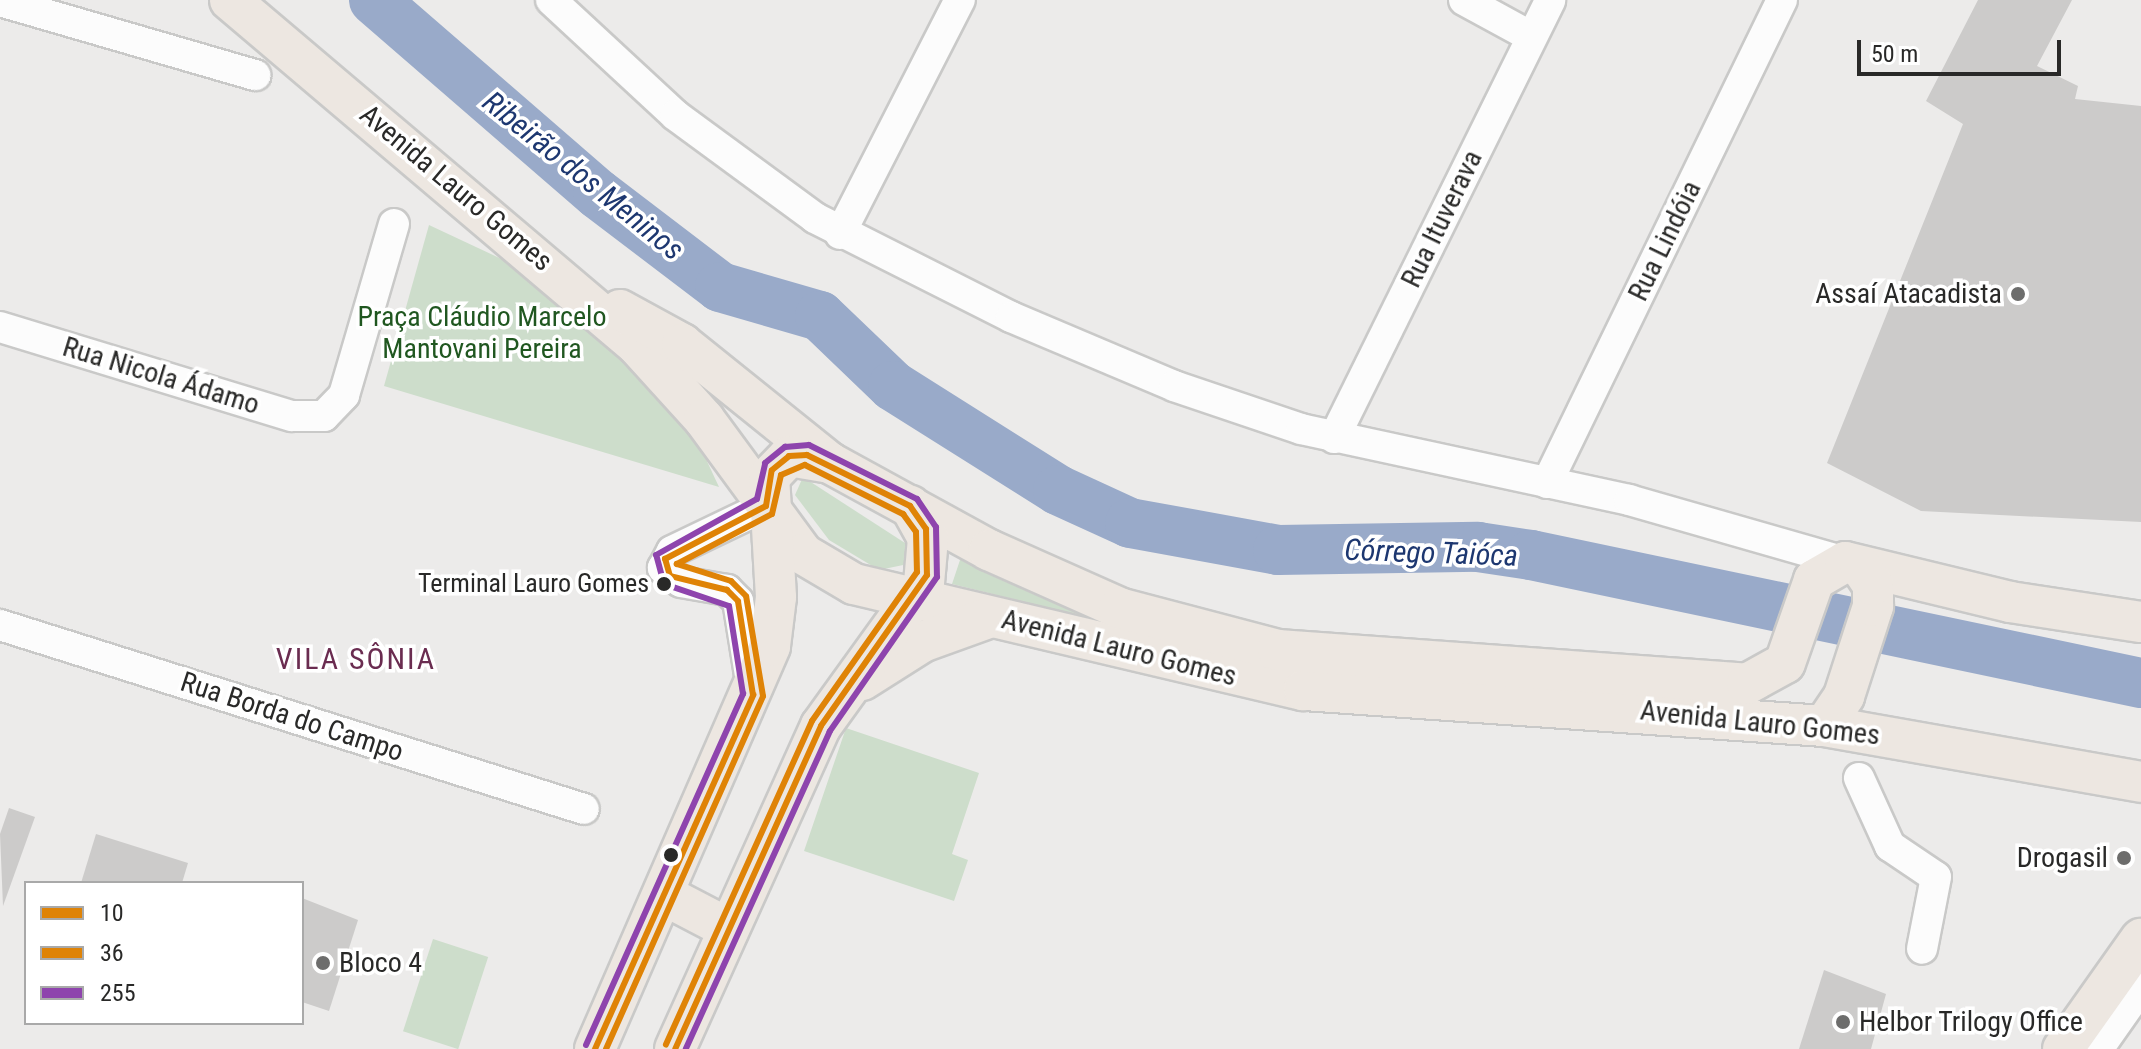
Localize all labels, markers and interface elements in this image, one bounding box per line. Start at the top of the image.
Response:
scale bar [1861,24,2065,74]
text: 50 m [1871,40,1918,68]
water label: Ribeirão dos Meninos [475,84,691,268]
street label: Avenida Lauro Gomes [353,98,559,278]
street label: Rua Ituverava [1394,145,1490,293]
street label: Rua Lindóia [1622,176,1708,306]
place label: Assaí Atacadista [1815,277,2002,311]
marker: Assaí Atacadista [2009,285,2027,303]
park label: Praça Cláudio Marcelo Mantovani Pereira [357,300,607,366]
street label: Rua Nicola Ádamo [59,330,263,422]
water label: Córrego Taióca [1343,532,1519,574]
place label: Terminal Lauro Gomes [418,568,649,600]
marker: Terminal Lauro Gomes [656,576,672,592]
street label: Avenida Lauro Gomes [998,603,1240,693]
district label: VILA SÔNIA [276,641,436,677]
street label: Rua Borda do Campo [176,665,408,769]
street label: Avenida Lauro Gomes [1639,694,1881,752]
place label: Drogasil [2017,841,2108,875]
unlabelled marker [663,847,679,863]
marker: Drogasil [2115,849,2133,867]
legend [24,881,304,1025]
text: 10 [100,899,124,927]
text: 36 [100,939,124,967]
place label: Bloco 4 [339,946,422,980]
marker: Bloco 4 [314,954,332,972]
text: 255 [100,979,136,1007]
place label: Helbor Trilogy Office [1859,1005,2083,1039]
marker: Helbor Trilogy Office [1834,1013,1852,1031]

